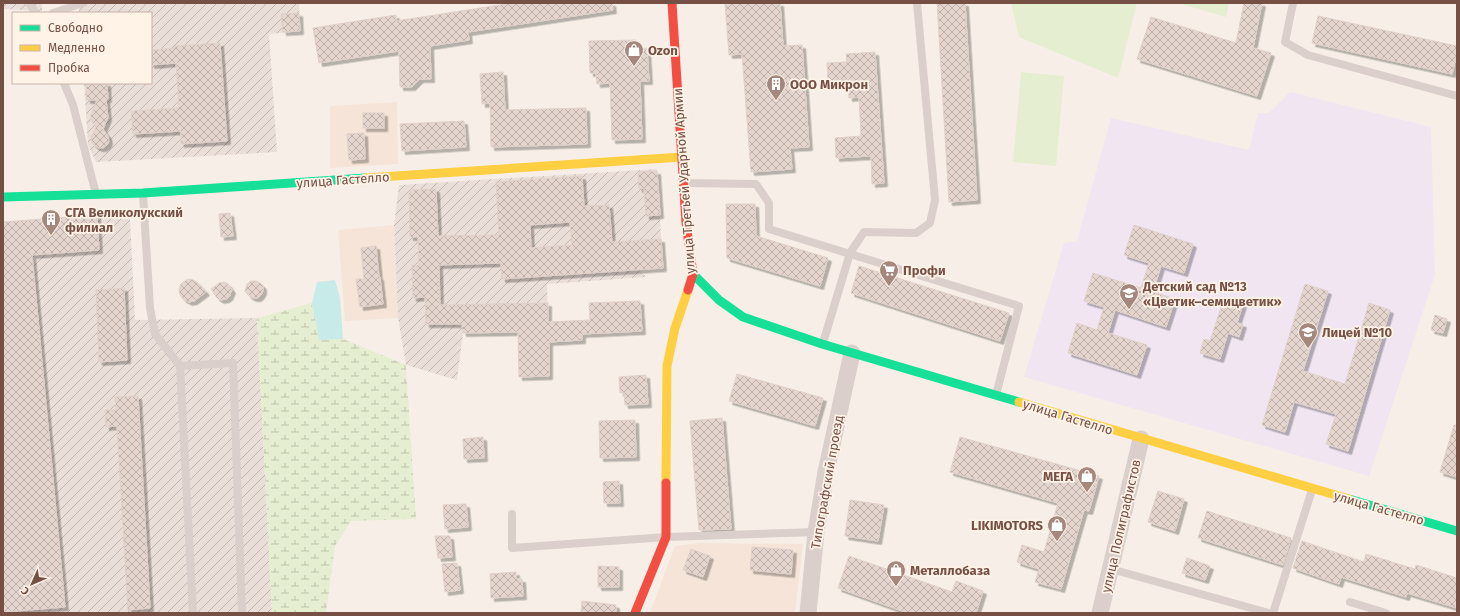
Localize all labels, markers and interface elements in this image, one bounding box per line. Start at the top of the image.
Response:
legend [12,12,152,84]
text: Свободно [48,21,103,35]
shop icon: Ozon [623,39,645,67]
text: Медленно [48,41,105,55]
place label: Ozon [648,43,678,58]
text: Пробка [48,61,90,75]
building icon: ООО Микрон [765,73,787,101]
place label: ООО Микрон [790,77,868,92]
street label: улица Третьей Ударной Армии [670,88,698,274]
street label: улица Гастелло [296,169,390,191]
place label: СГА Великолукский филиал [65,205,183,235]
building icon: СГА Великолукский филиал [40,208,62,236]
supermarket icon: Профи [878,259,900,287]
place label: Профи [903,263,946,278]
place label: Детский сад №13 «Цветик–семицветик» [1142,279,1282,309]
school or university icon: Детский сад №13 «Цветик–семицветик» [1118,282,1140,310]
school or university icon: Лицей №10 [1297,321,1319,349]
place label: Лицей №10 [1322,325,1392,340]
street label: улица Гастелло [1021,396,1115,438]
street label: Типографский проезд [808,414,846,550]
street label: улица Полиграфистов [1098,458,1144,594]
shop icon: МЕГА [1076,465,1098,493]
place label: МЕГА [1043,469,1073,484]
street label: улица Гастелло [1332,488,1426,528]
shop icon: LIKIMOTORS [1046,514,1068,542]
place label: LIKIMOTORS [971,518,1044,533]
shop icon: Металлобаза [885,559,907,587]
place label: Металлобаза [910,563,990,578]
north arrow [12,564,52,604]
text: С [18,583,32,598]

